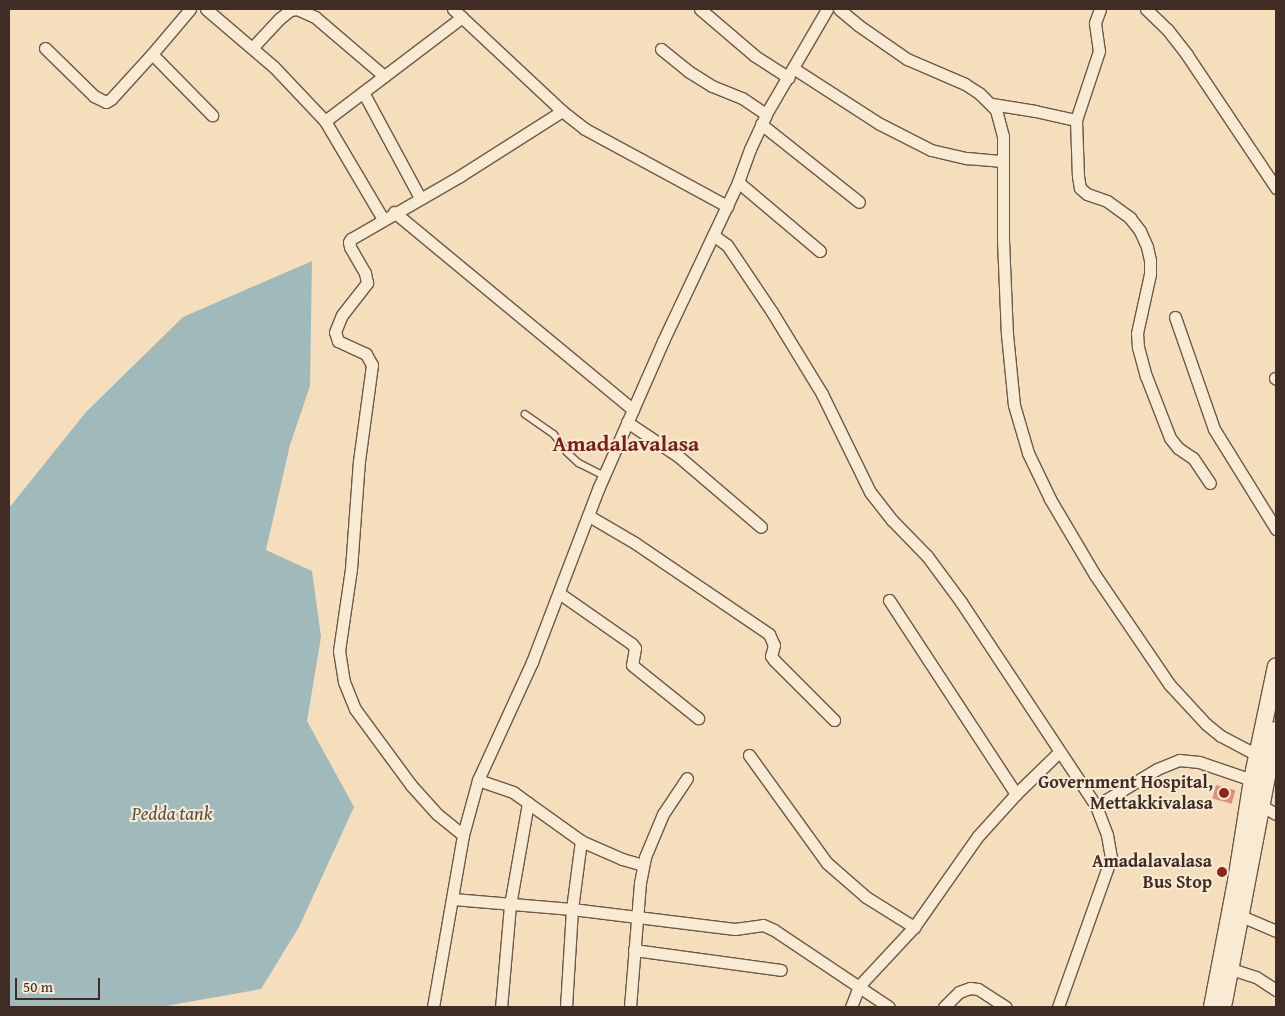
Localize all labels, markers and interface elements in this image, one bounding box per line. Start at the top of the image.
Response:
district label: Amadalavalasa [553,431,699,457]
place label: Government Hospital, Mettakkivalasa [1038,772,1213,814]
marker: Government Hospital, Mettakkivalasa [1217,786,1231,800]
water label: Pedda tank [132,803,212,825]
place label: Amadalavalasa Bus Stop [1092,851,1212,894]
marker: Amadalavalasa Bus Stop [1216,866,1228,878]
scale bar [18,968,102,1000]
text: 50 m [23,976,53,997]

